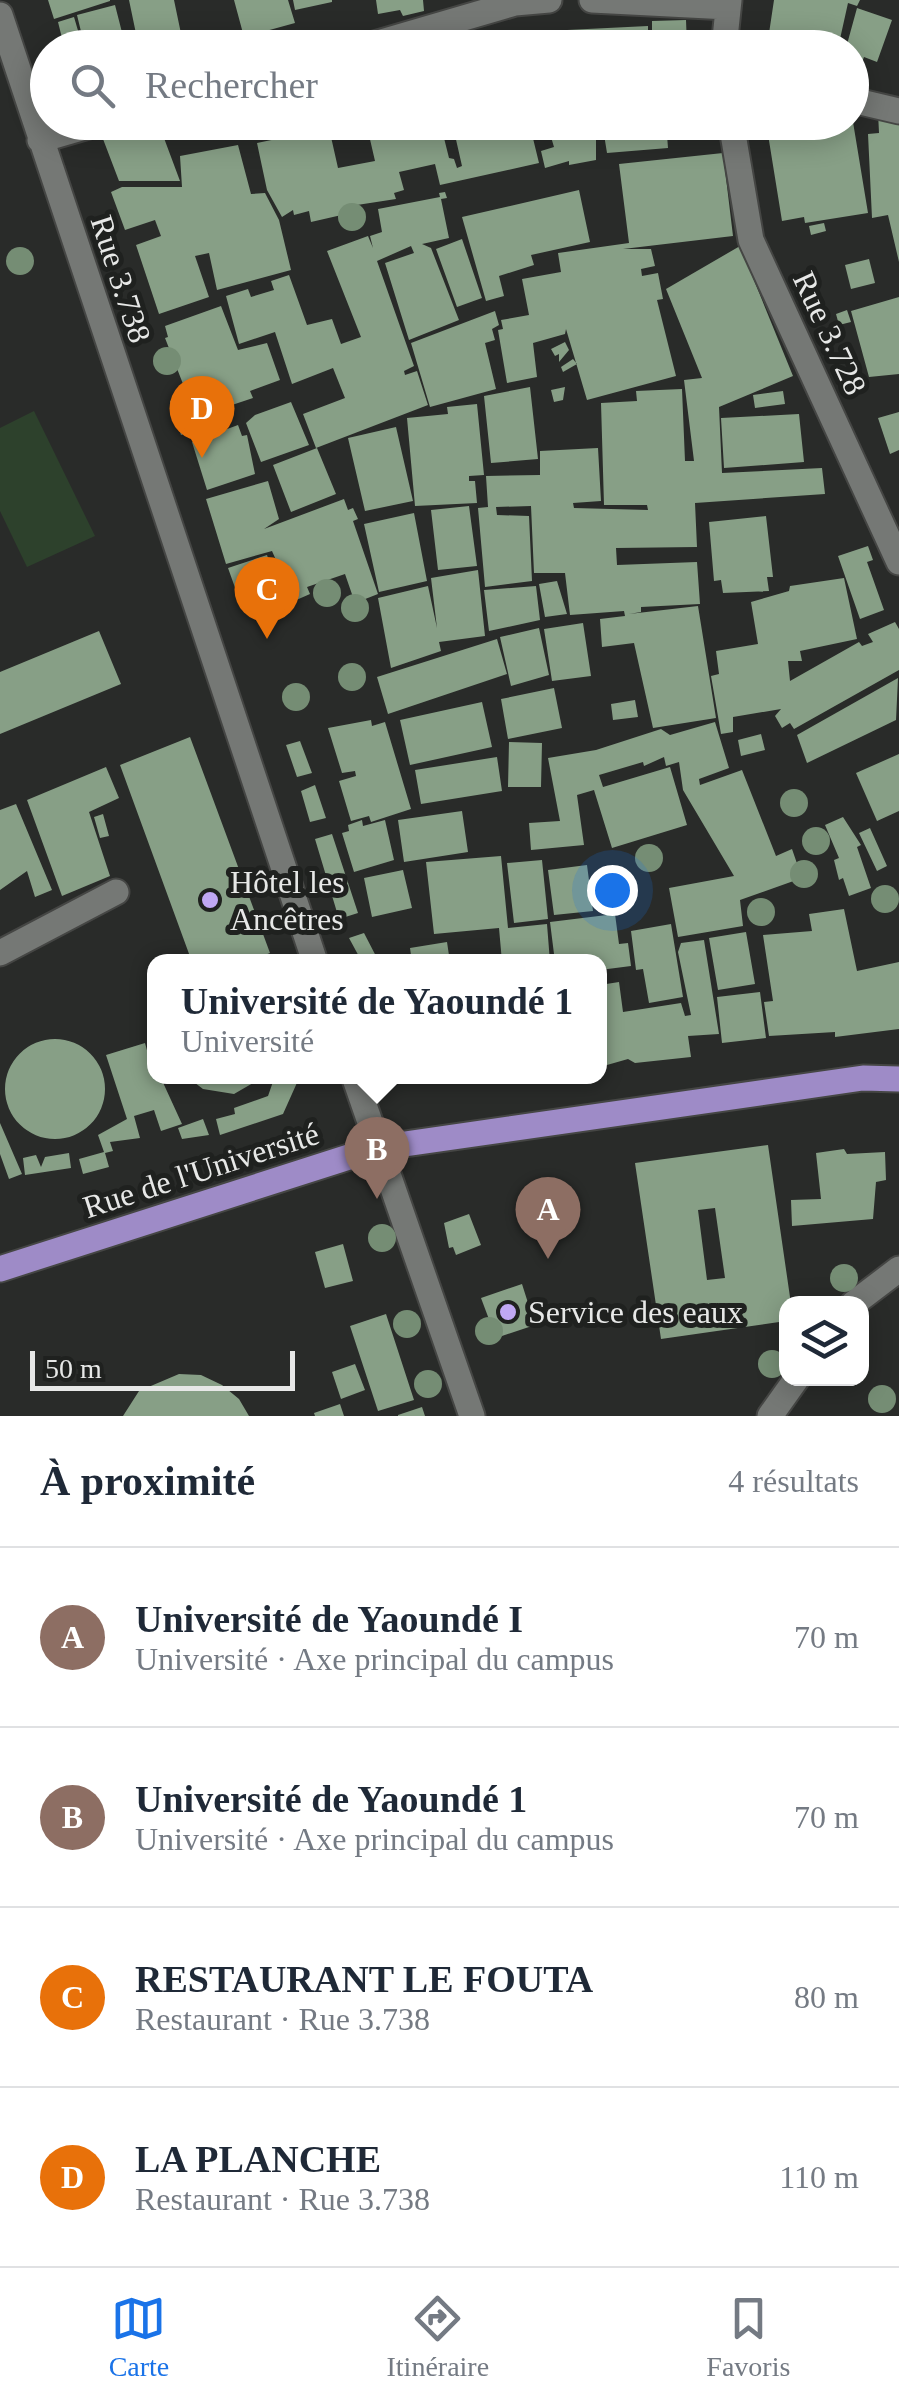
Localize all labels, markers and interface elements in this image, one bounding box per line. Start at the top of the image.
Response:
search box [30,30,869,140]
icon: search [65,58,120,113]
text: Rechercher [145,64,318,106]
street label: Rue 3.738 [84,211,158,347]
street label: Rue 3.728 [786,266,874,400]
pin: D [170,376,234,458]
pin: C [234,556,300,639]
place label: Hôtel les Ancêtres [230,864,345,937]
your location [587,865,638,916]
marker: Hôtel les Ancêtres [199,889,221,911]
popup [147,954,607,1084]
text: Université de Yaoundé 1 [181,980,573,1022]
text: Université [181,1023,314,1059]
street label: Rue de l'Université [79,1115,323,1225]
pin: B [344,1116,410,1199]
pin: A [516,1176,580,1259]
place label: Service des eaux [528,1294,743,1330]
map controls [779,1296,869,1386]
button: layers [779,1296,869,1386]
marker: Service des eaux [497,1301,519,1323]
scale bar [30,1346,295,1390]
text: 50 m [45,1353,102,1384]
text: À proximité [40,1458,255,1504]
text: 4 résultats [728,1463,859,1499]
text: Université de Yaoundé I [135,1598,523,1640]
text: A [61,1619,84,1655]
text: 70 m [794,1619,859,1655]
text: Université · Axe principal du campus [135,1641,614,1677]
text: Université de Yaoundé 1 [135,1778,527,1820]
text: B [62,1799,83,1835]
text: 70 m [794,1799,859,1835]
text: Université · Axe principal du campus [135,1821,614,1857]
text: RESTAURANT LE FOUTA [135,1958,593,2000]
text: C [61,1979,84,2015]
text: 80 m [794,1979,859,2015]
text: Restaurant · Rue 3.738 [135,2001,430,2037]
text: LA PLANCHE [135,2138,381,2180]
text: D [61,2159,84,2195]
text: 110 m [779,2159,859,2195]
text: Restaurant · Rue 3.738 [135,2181,430,2217]
tab: Carte [109,2291,169,2383]
tab: Itinéraire [387,2291,489,2383]
tab: Favoris [706,2291,790,2383]

